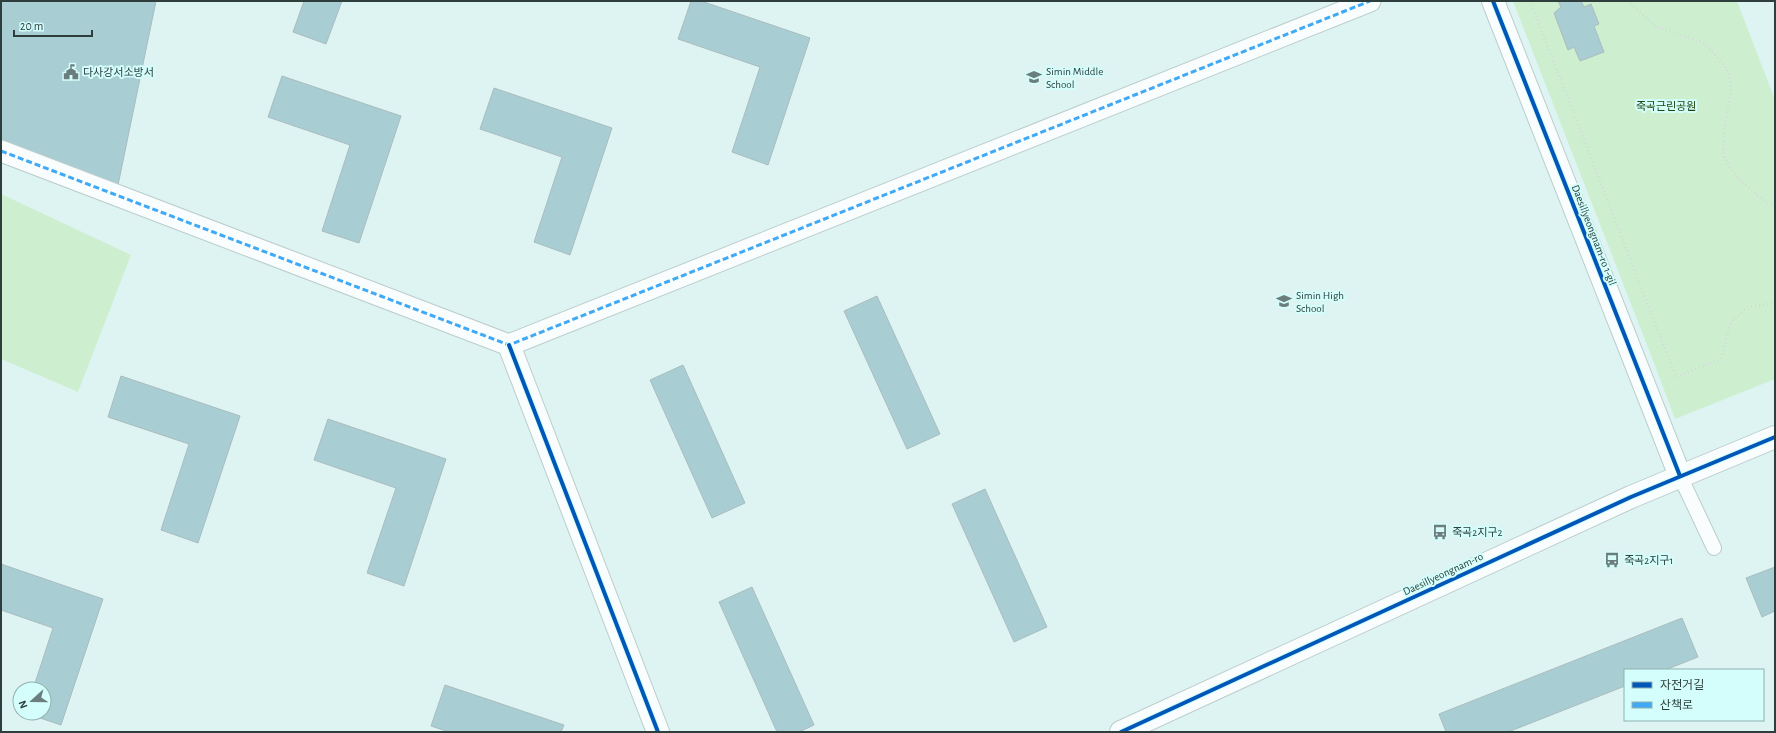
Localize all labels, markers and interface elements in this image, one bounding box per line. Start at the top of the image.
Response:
scale bar [14,12,92,38]
text: 20 m [20,20,43,32]
public building icon: 다사강서소방서 [62,63,80,81]
place label: Simin Middle School [1046,66,1103,90]
place label: 다사강서소방서 [83,67,154,78]
school or university icon: Simin Middle School [1025,68,1043,86]
park label: 죽곡근린공원 [1636,101,1696,112]
street label: Daesillyeongnam-ro 1-gil [1570,183,1618,287]
place label: Simin High School [1296,290,1344,314]
school or university icon: Simin High School [1275,292,1293,310]
bus stop icon: 죽곡2지구2 [1431,523,1449,541]
place label: 죽곡2지구2 [1452,527,1503,538]
street label: Daesillyeongnam-ro [1401,551,1485,597]
bus stop icon: 죽곡2지구1 [1603,551,1621,569]
place label: 죽곡2지구1 [1624,555,1673,566]
legend [1624,669,1764,721]
text: 자전거길 [1660,679,1704,691]
north arrow [12,681,52,721]
text: N [17,699,30,710]
text: 산책로 [1660,699,1693,711]

